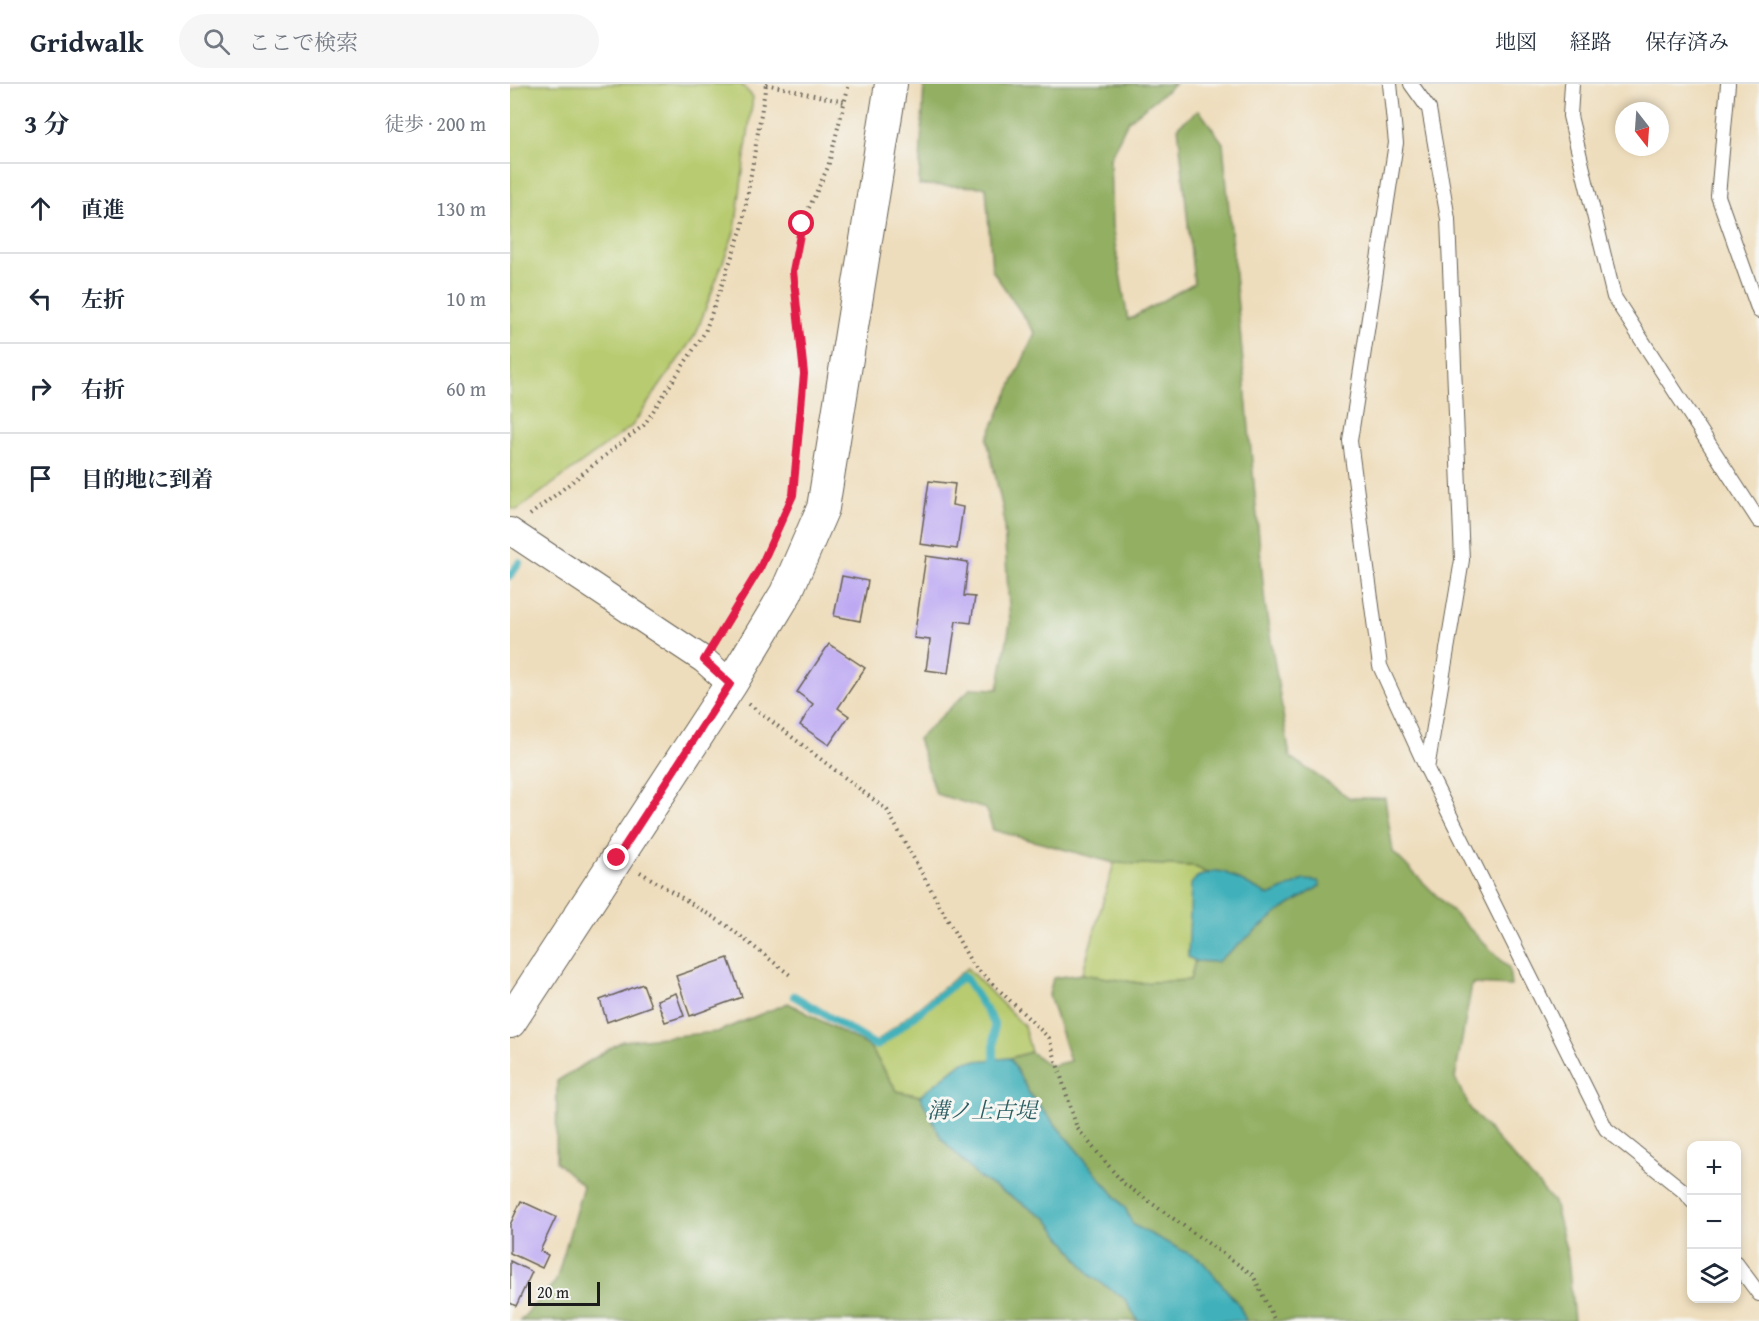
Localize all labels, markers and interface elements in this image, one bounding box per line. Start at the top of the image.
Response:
search box [179,14,599,68]
text: Gridwalk [30,21,143,62]
icon: search [200,25,233,58]
text: ここで検索 [248,26,358,58]
text: 地図 [1495,26,1537,57]
text: 経路 [1570,26,1612,57]
text: 保存済み [1645,26,1729,57]
north arrow [1615,102,1669,156]
text: 3 分 [24,104,69,143]
text: 徒歩 · 200 m [384,109,486,138]
icon: ahead [24,192,57,225]
text: 直進 [81,193,125,225]
text: 130 m [436,194,486,223]
route start [788,210,814,236]
icon: left [24,282,57,315]
text: 左折 [81,283,125,315]
text: 10 m [446,284,486,313]
icon: right [24,372,57,405]
text: 右折 [81,373,125,405]
text: 60 m [446,374,486,403]
icon: arrive [24,462,57,495]
text: 目的地に到着 [81,463,213,495]
route end [603,844,629,870]
water label: 溝ノ上古堤 [927,1094,1040,1126]
map controls [1687,1141,1741,1303]
button: + [1687,1141,1741,1195]
button: − [1687,1195,1741,1249]
button: layers [1687,1249,1741,1303]
scale bar [528,1279,600,1306]
text: 20 m [537,1280,569,1304]

